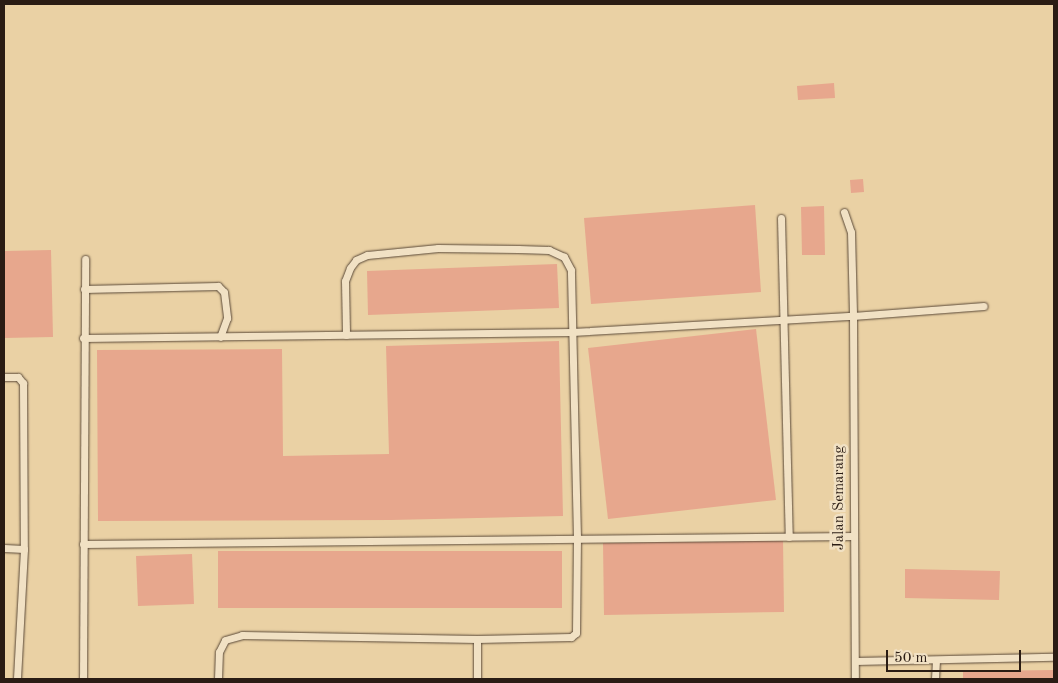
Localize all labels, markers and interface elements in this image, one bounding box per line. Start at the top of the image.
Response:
street label: Jalan Semarang [831,446,849,550]
scale bar [888,640,1023,672]
text: 50 m [894,651,928,666]

